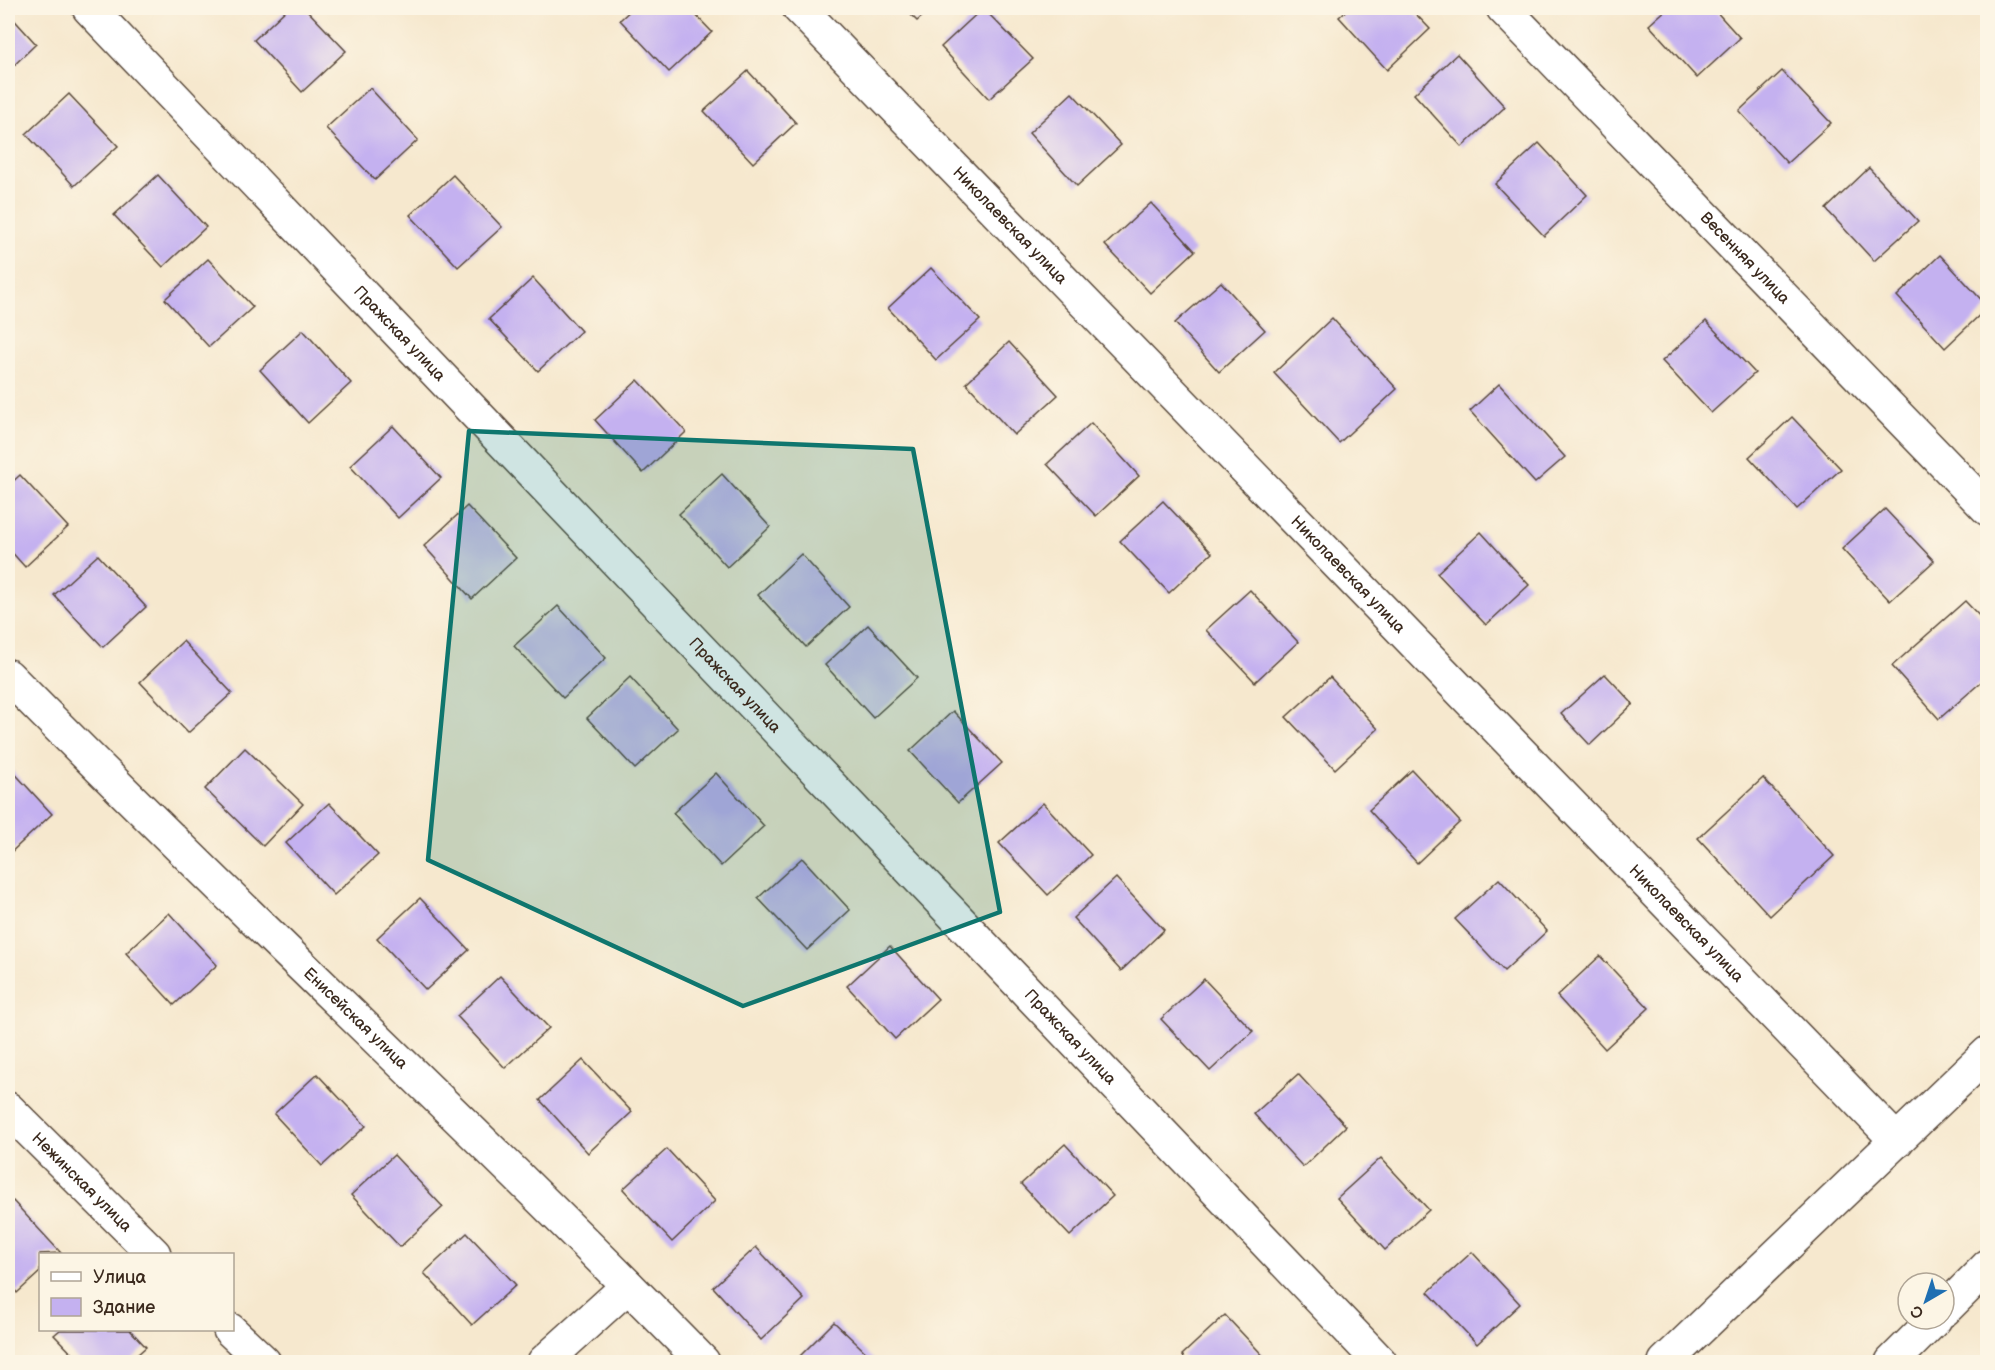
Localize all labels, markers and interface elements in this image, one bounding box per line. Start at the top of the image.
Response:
street label: Николаевская улица [949,163,1071,289]
street label: Весенняя улица [1696,208,1794,308]
street label: Пражская улица [350,282,450,386]
street label: Николаевская улица [1287,512,1410,638]
street label: Пражская улица [685,634,785,737]
street label: Николаевская улица [1625,861,1748,987]
street label: Енисейская улица [300,964,412,1073]
street label: Пражская улица [1020,986,1120,1089]
street label: Нежинская улица [28,1129,136,1236]
legend [39,1253,234,1331]
text: Улица [93,1267,147,1288]
north arrow [1896,1271,1956,1331]
text: Здание [93,1297,155,1318]
text: С [1907,1301,1928,1322]

